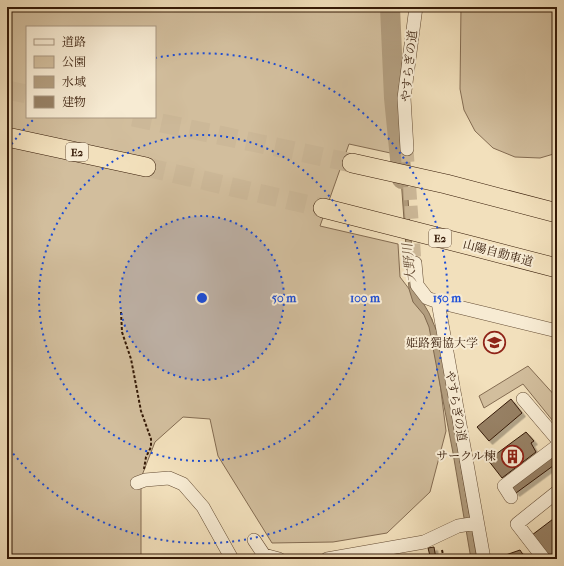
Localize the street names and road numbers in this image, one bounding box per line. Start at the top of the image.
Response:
street label: やすらぎの道 [398,29,420,103]
road number: E2 [66,143,88,161]
road number: E2 [429,229,451,247]
street label: 山陽自動車道 [461,237,535,269]
street label: やすらぎの道 [443,369,469,443]

